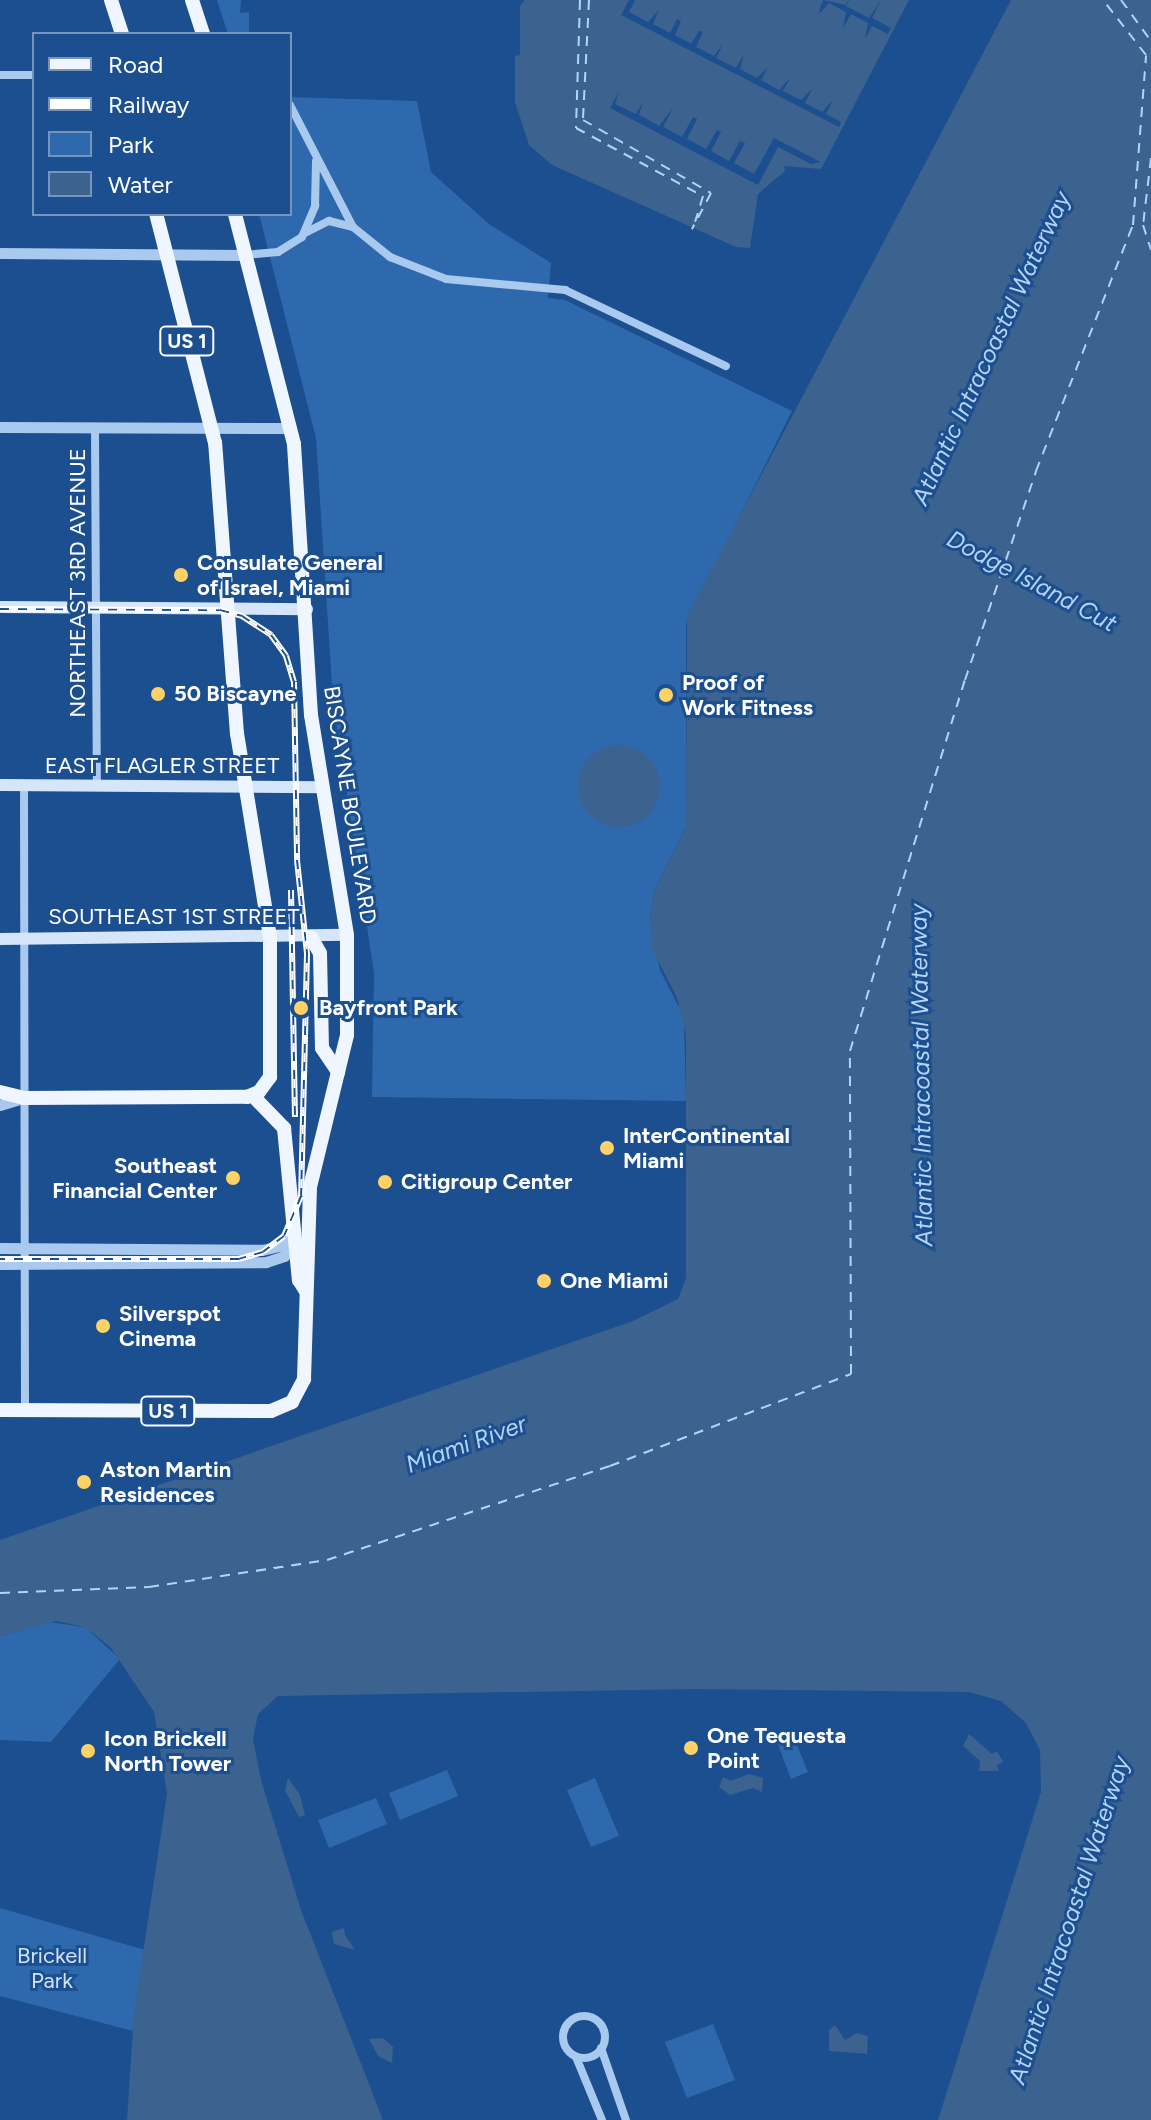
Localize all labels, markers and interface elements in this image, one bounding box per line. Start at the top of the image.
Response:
legend [32,32,292,216]
text: Road [108,50,163,79]
text: Railway [108,90,189,119]
text: Park [108,130,154,159]
text: Water [108,170,173,199]
water label: Atlantic Intracoastal Waterway [906,187,1076,509]
road number: US 1 [159,325,215,357]
street label: NORTHEAST 3RD AVENUE [65,448,91,718]
water label: Dodge Island Cut [942,524,1122,638]
place label: Consulate General of Israel, Miami [197,549,383,600]
marker: Consulate General of Israel, Miami [172,566,190,584]
place label: Proof of Work Fitness [682,669,813,720]
place label: 50 Biscayne [174,681,297,707]
street label: BISCAYNE BOULEVARD [318,684,382,926]
marker: 50 Biscayne [149,685,167,703]
marker: Proof of Work Fitness [657,686,675,704]
street label: EAST FLAGLER STREET [45,753,279,779]
water label: Atlantic Intracoastal Waterway [904,903,938,1247]
street label: SOUTHEAST 1ST STREET [48,904,300,930]
place label: Bayfront Park [319,995,458,1021]
marker: Bayfront Park [290,997,312,1019]
place label: InterContinental Miami [623,1122,790,1174]
marker: InterContinental Miami [598,1139,616,1157]
place label: Southeast Financial Center [52,1152,217,1204]
marker: Southeast Financial Center [224,1169,242,1187]
place label: Citigroup Center [401,1169,572,1195]
marker: Citigroup Center [376,1173,394,1191]
place label: One Miami [560,1268,669,1294]
marker: One Miami [535,1272,553,1290]
place label: Silverspot Cinema [119,1300,221,1352]
marker: Silverspot Cinema [94,1317,112,1335]
road number: US 1 [140,1395,196,1427]
water label: Miami River [402,1409,530,1479]
place label: Aston Martin Residences [100,1456,231,1508]
marker: Aston Martin Residences [75,1473,93,1491]
place label: One Tequesta Point [707,1722,846,1774]
place label: Icon Brickell North Tower [104,1725,231,1776]
marker: One Tequesta Point [682,1739,700,1757]
marker: Icon Brickell North Tower [79,1742,97,1760]
water label: Atlantic Intracoastal Waterway [1002,1753,1136,2087]
park label: Brickell Park [17,1942,87,1994]

